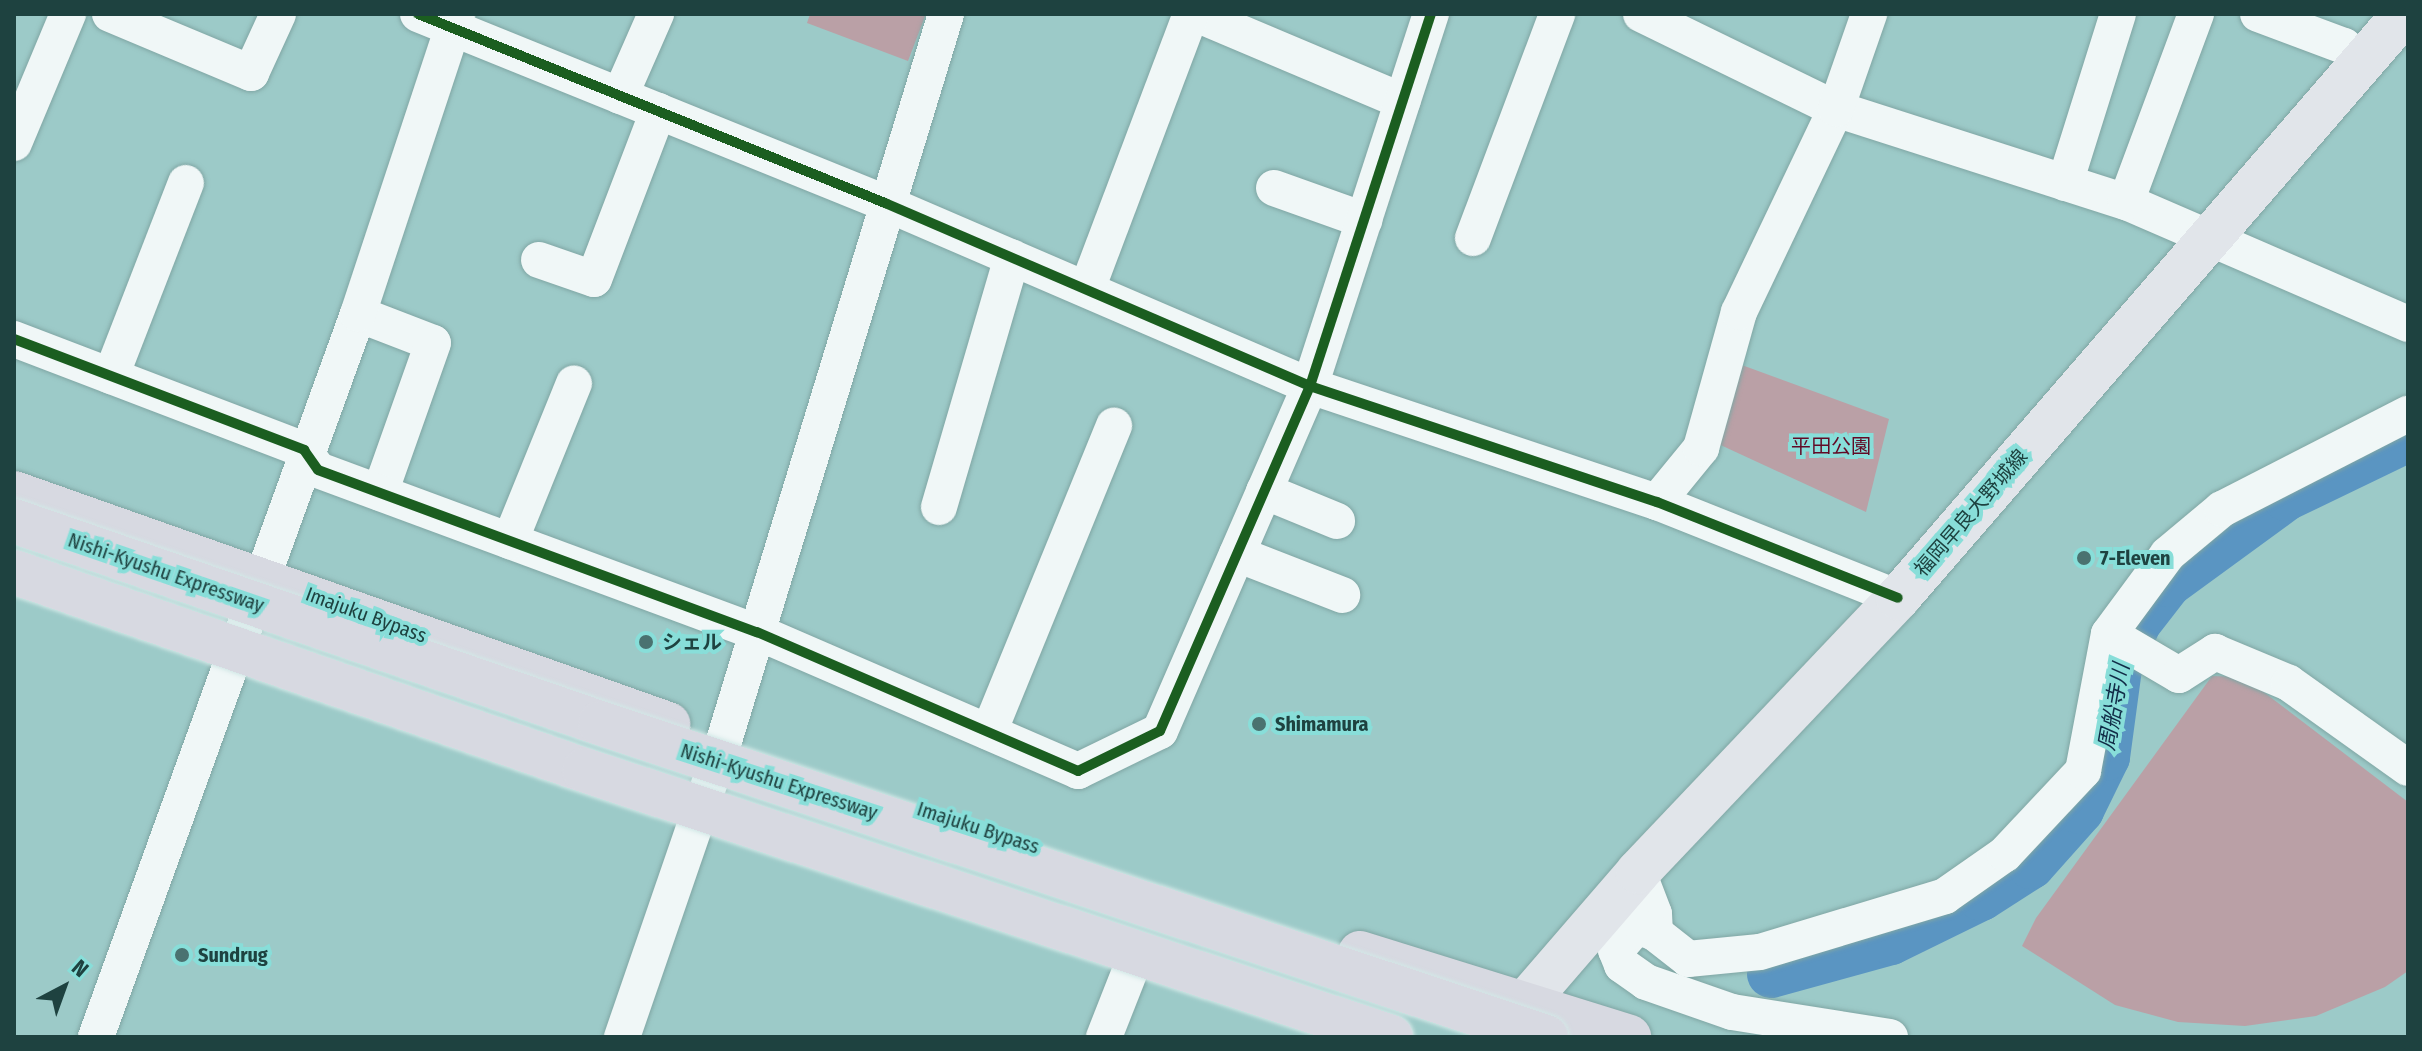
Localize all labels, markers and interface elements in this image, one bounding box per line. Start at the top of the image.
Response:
park label: 平田公園 [1791,434,1871,458]
street label: 福岡早良大野城線 [1909,445,2033,581]
street label: Nishi-Kyushu Expressway [65,528,267,618]
place label: 7-Eleven [2100,546,2171,570]
marker: 7-Eleven [2075,549,2093,567]
street label: Imajuku Bypass [302,582,430,648]
place label: シェル [662,630,722,654]
marker: シェル [637,633,655,651]
water label: 周船寺川 [2093,661,2135,753]
place label: Shimamura [1275,712,1369,736]
marker: Shimamura [1250,715,1268,733]
street label: Nishi-Kyushu Expressway [677,739,881,825]
street label: Imajuku Bypass [914,797,1042,859]
place label: Sundrug [198,943,268,967]
marker: Sundrug [173,946,191,964]
north arrow [24,947,104,1027]
text: N [66,954,94,983]

